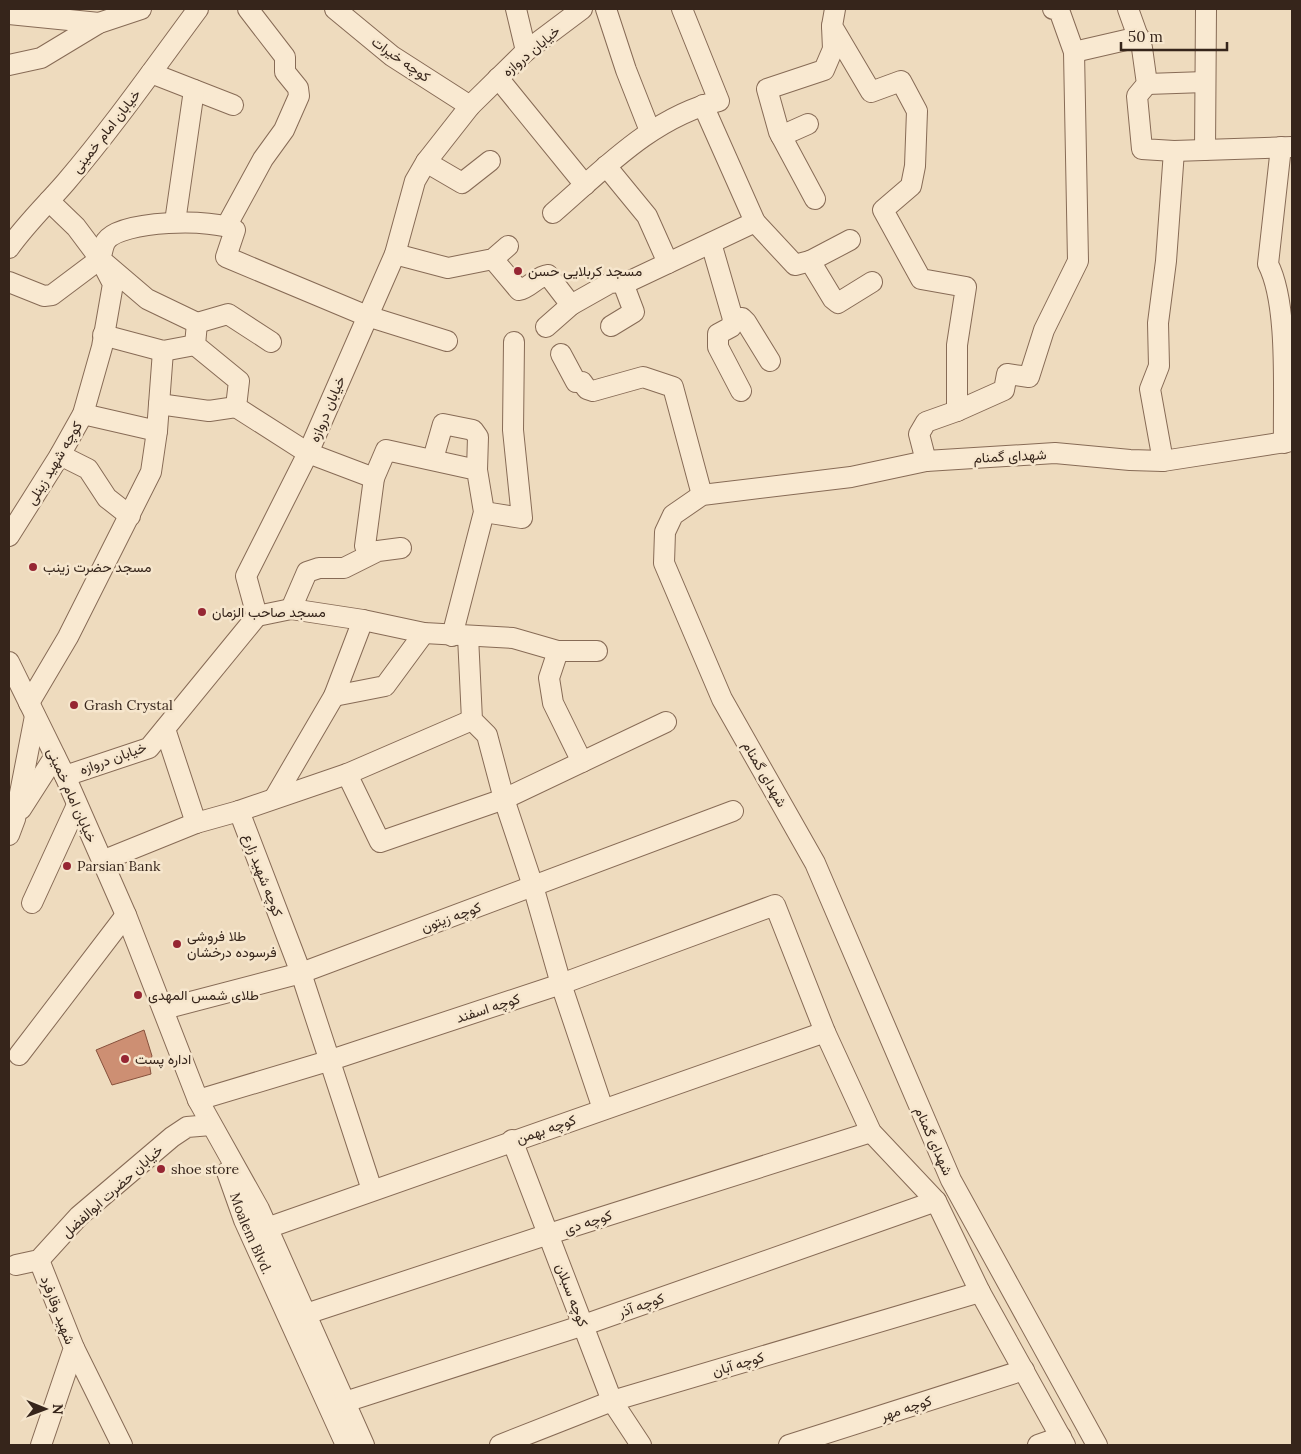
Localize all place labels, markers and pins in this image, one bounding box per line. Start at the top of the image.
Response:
place label: مسجد کربلایی حسن [528,262,642,280]
marker: مسجد کربلایی حسن [512,265,524,277]
place label: مسجد حضرت زینب [43,558,152,576]
marker: مسجد حضرت زینب [27,561,39,573]
place label: مسجد صاحب الزمان [212,603,326,621]
marker: مسجد صاحب الزمان [196,606,208,618]
place label: Grash Crystal [84,696,173,714]
marker: Grash Crystal [68,699,80,711]
place label: Parsian Bank [77,857,161,875]
marker: Parsian Bank [61,860,73,872]
place label: طلا فروشی فرسوده درخشان [187,927,277,961]
marker: طلا فروشی فرسوده درخشان [171,938,183,950]
place label: طلای شمس المهدی [148,986,259,1004]
marker: طلای شمس المهدی [132,989,144,1001]
place label: اداره پست [135,1050,191,1069]
marker: اداره پست [119,1053,131,1065]
place label: shoe store [171,1160,239,1178]
marker: shoe store [155,1163,167,1175]

